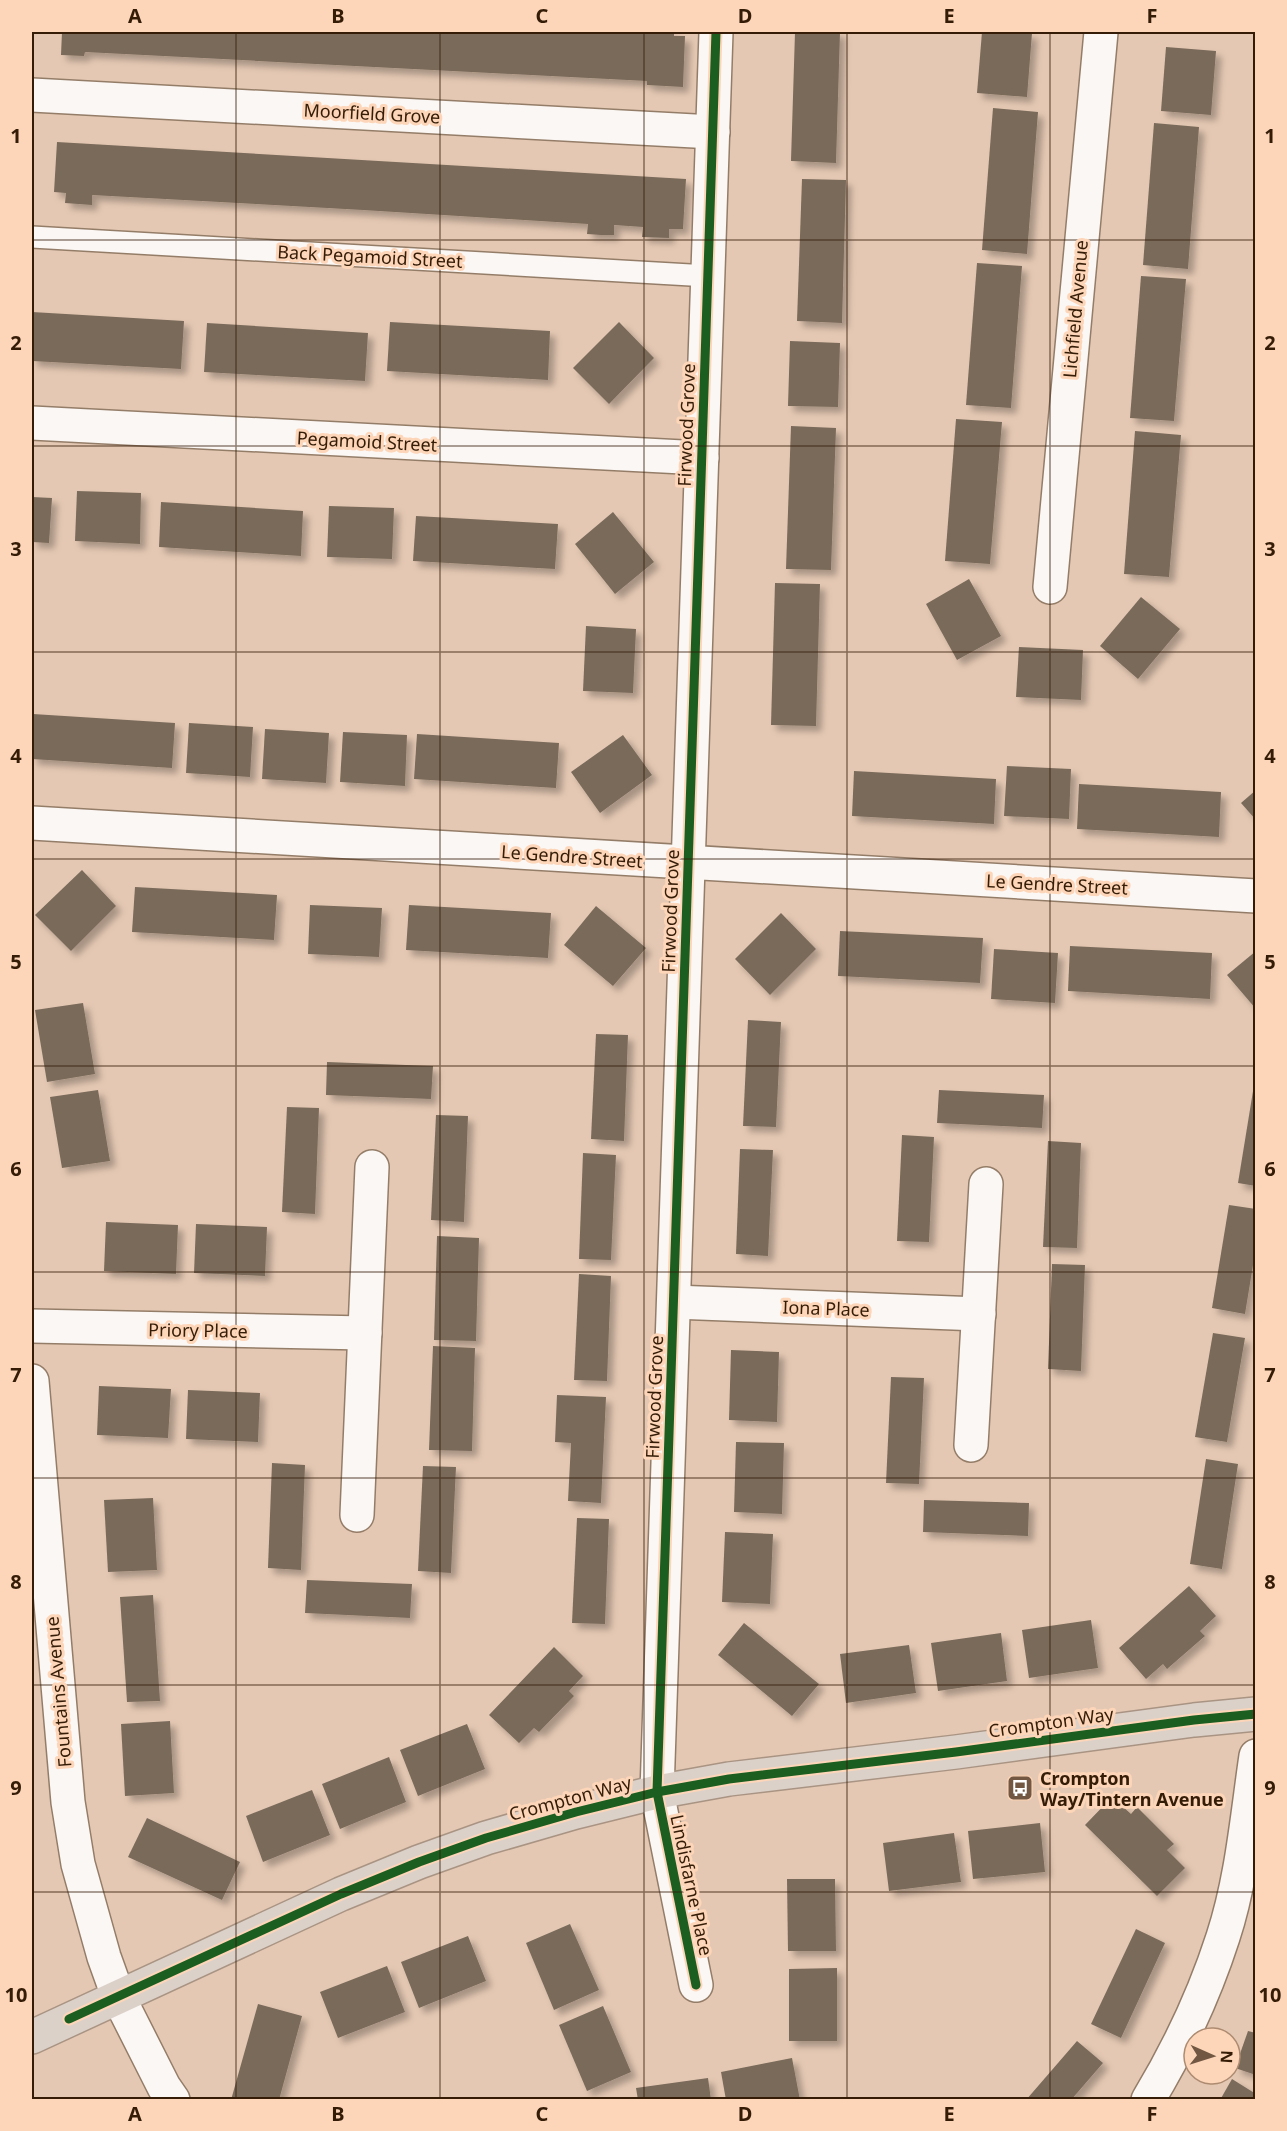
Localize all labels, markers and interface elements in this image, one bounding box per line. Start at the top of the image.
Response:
text: A [128,2,142,29]
text: B [331,2,345,29]
text: C [536,2,549,29]
text: D [738,2,752,29]
text: E [943,2,955,29]
text: F [1147,2,1157,29]
street label: Moorfield Grove [303,97,441,129]
text: 1 [10,122,22,149]
text: 1 [1264,122,1276,149]
street label: Back Pegamoid Street [277,239,464,273]
street label: Lichfield Avenue [1057,239,1093,379]
text: 2 [10,329,22,356]
text: 2 [1264,329,1276,356]
street label: Firwood Grove [672,363,700,487]
street label: Pegamoid Street [296,425,438,457]
text: 3 [10,535,22,562]
text: 3 [1264,535,1276,562]
text: 4 [10,742,22,769]
text: 4 [1264,742,1276,769]
street label: Le Gendre Street [500,839,644,873]
street label: Firwood Grove [656,849,684,973]
street label: Le Gendre Street [986,868,1129,900]
text: 5 [10,948,22,975]
text: 5 [1264,948,1276,975]
text: 6 [10,1155,22,1182]
text: 6 [1264,1155,1276,1182]
street label: Iona Place [782,1294,870,1322]
street label: Priory Place [148,1317,248,1343]
street label: Firwood Grove [640,1335,668,1459]
text: 7 [10,1361,22,1388]
text: 7 [1264,1361,1276,1388]
text: 8 [10,1568,22,1595]
text: 8 [1264,1568,1276,1595]
street label: Fountains Avenue [39,1616,77,1768]
street label: Crompton Way [987,1701,1116,1743]
place label: Crompton Way/Tintern Avenue [1040,1766,1224,1811]
street label: Crompton Way [506,1770,635,1826]
bus stop icon: Crompton Way/Tintern Avenue [1005,1773,1035,1803]
text: 9 [10,1774,22,1801]
text: 9 [1264,1774,1276,1801]
street label: Lindisfarne Place [665,1812,719,1958]
text: 10 [5,1981,27,2008]
text: 10 [1259,1981,1281,2008]
north arrow [1182,2026,1242,2086]
text: N [1216,2050,1238,2064]
text: A [128,2100,142,2127]
text: B [331,2100,345,2127]
text: C [536,2100,549,2127]
text: D [738,2100,752,2127]
text: E [943,2100,955,2127]
text: F [1147,2100,1157,2127]

